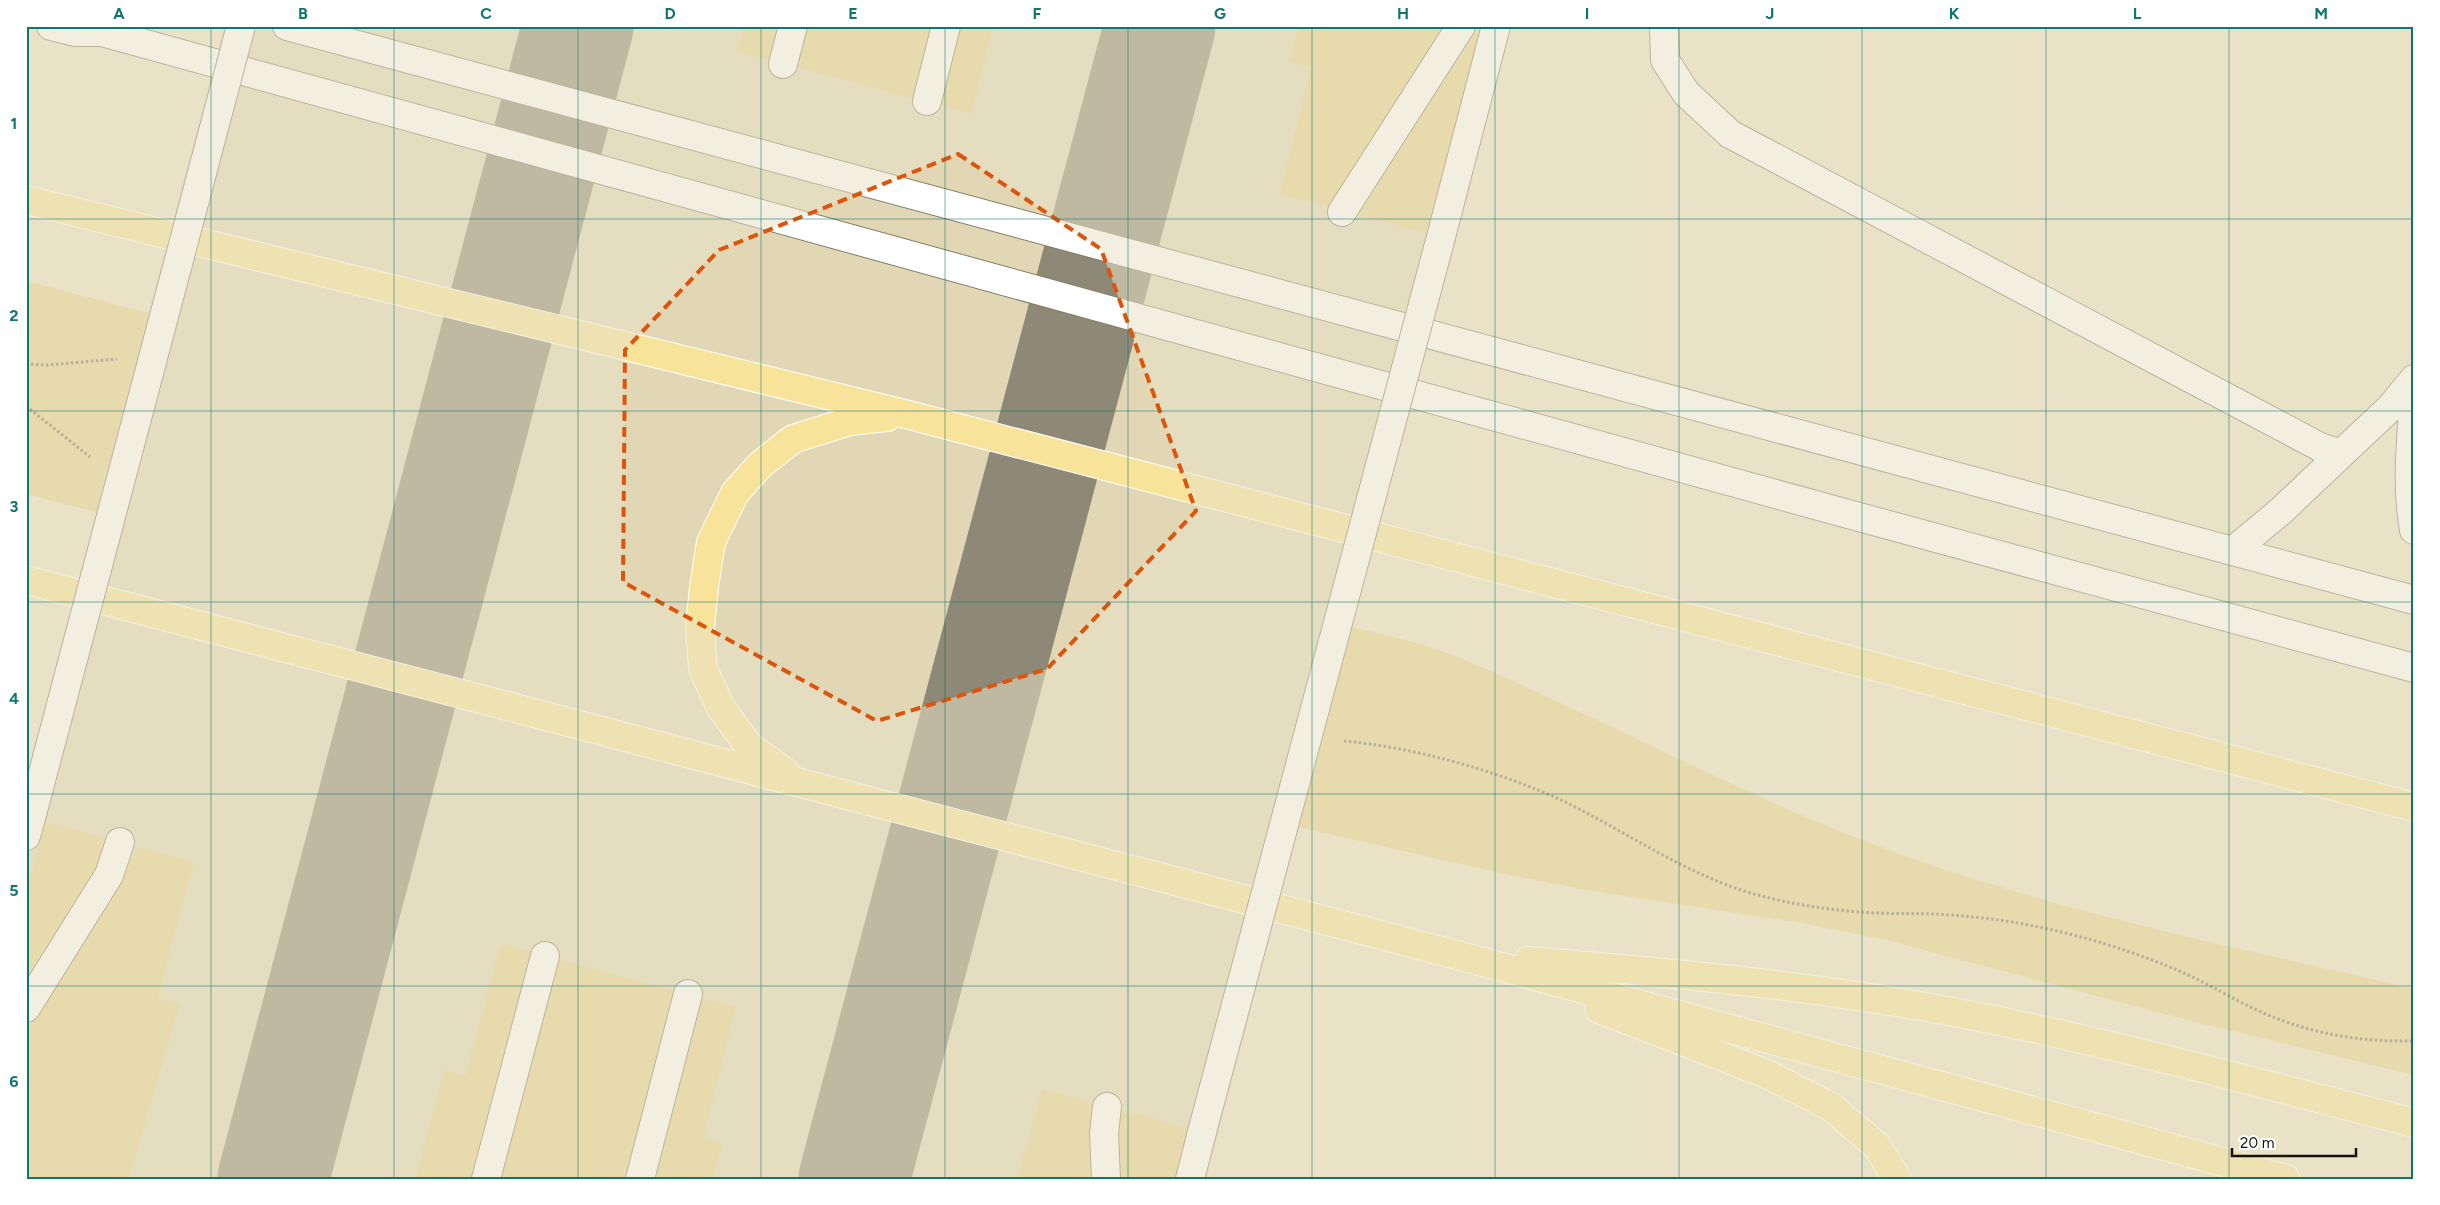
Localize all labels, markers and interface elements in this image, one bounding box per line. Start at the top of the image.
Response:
text: A [113,4,125,23]
text: B [298,4,308,23]
text: C [480,4,492,23]
text: D [664,4,676,23]
text: E [848,4,858,23]
text: F [1033,4,1042,23]
text: G [1214,4,1226,23]
text: H [1397,4,1409,23]
text: I [1585,4,1589,23]
text: J [1766,4,1774,23]
text: K [1949,4,1960,23]
text: L [2133,4,2142,23]
text: M [2314,4,2328,23]
text: 1 [11,114,17,133]
text: 2 [9,306,19,325]
text: 3 [10,497,19,516]
text: 4 [9,689,19,708]
text: 5 [9,881,19,900]
text: 6 [9,1072,19,1091]
scale bar [2232,1125,2356,1157]
text: 20 m [2240,1134,2274,1152]

